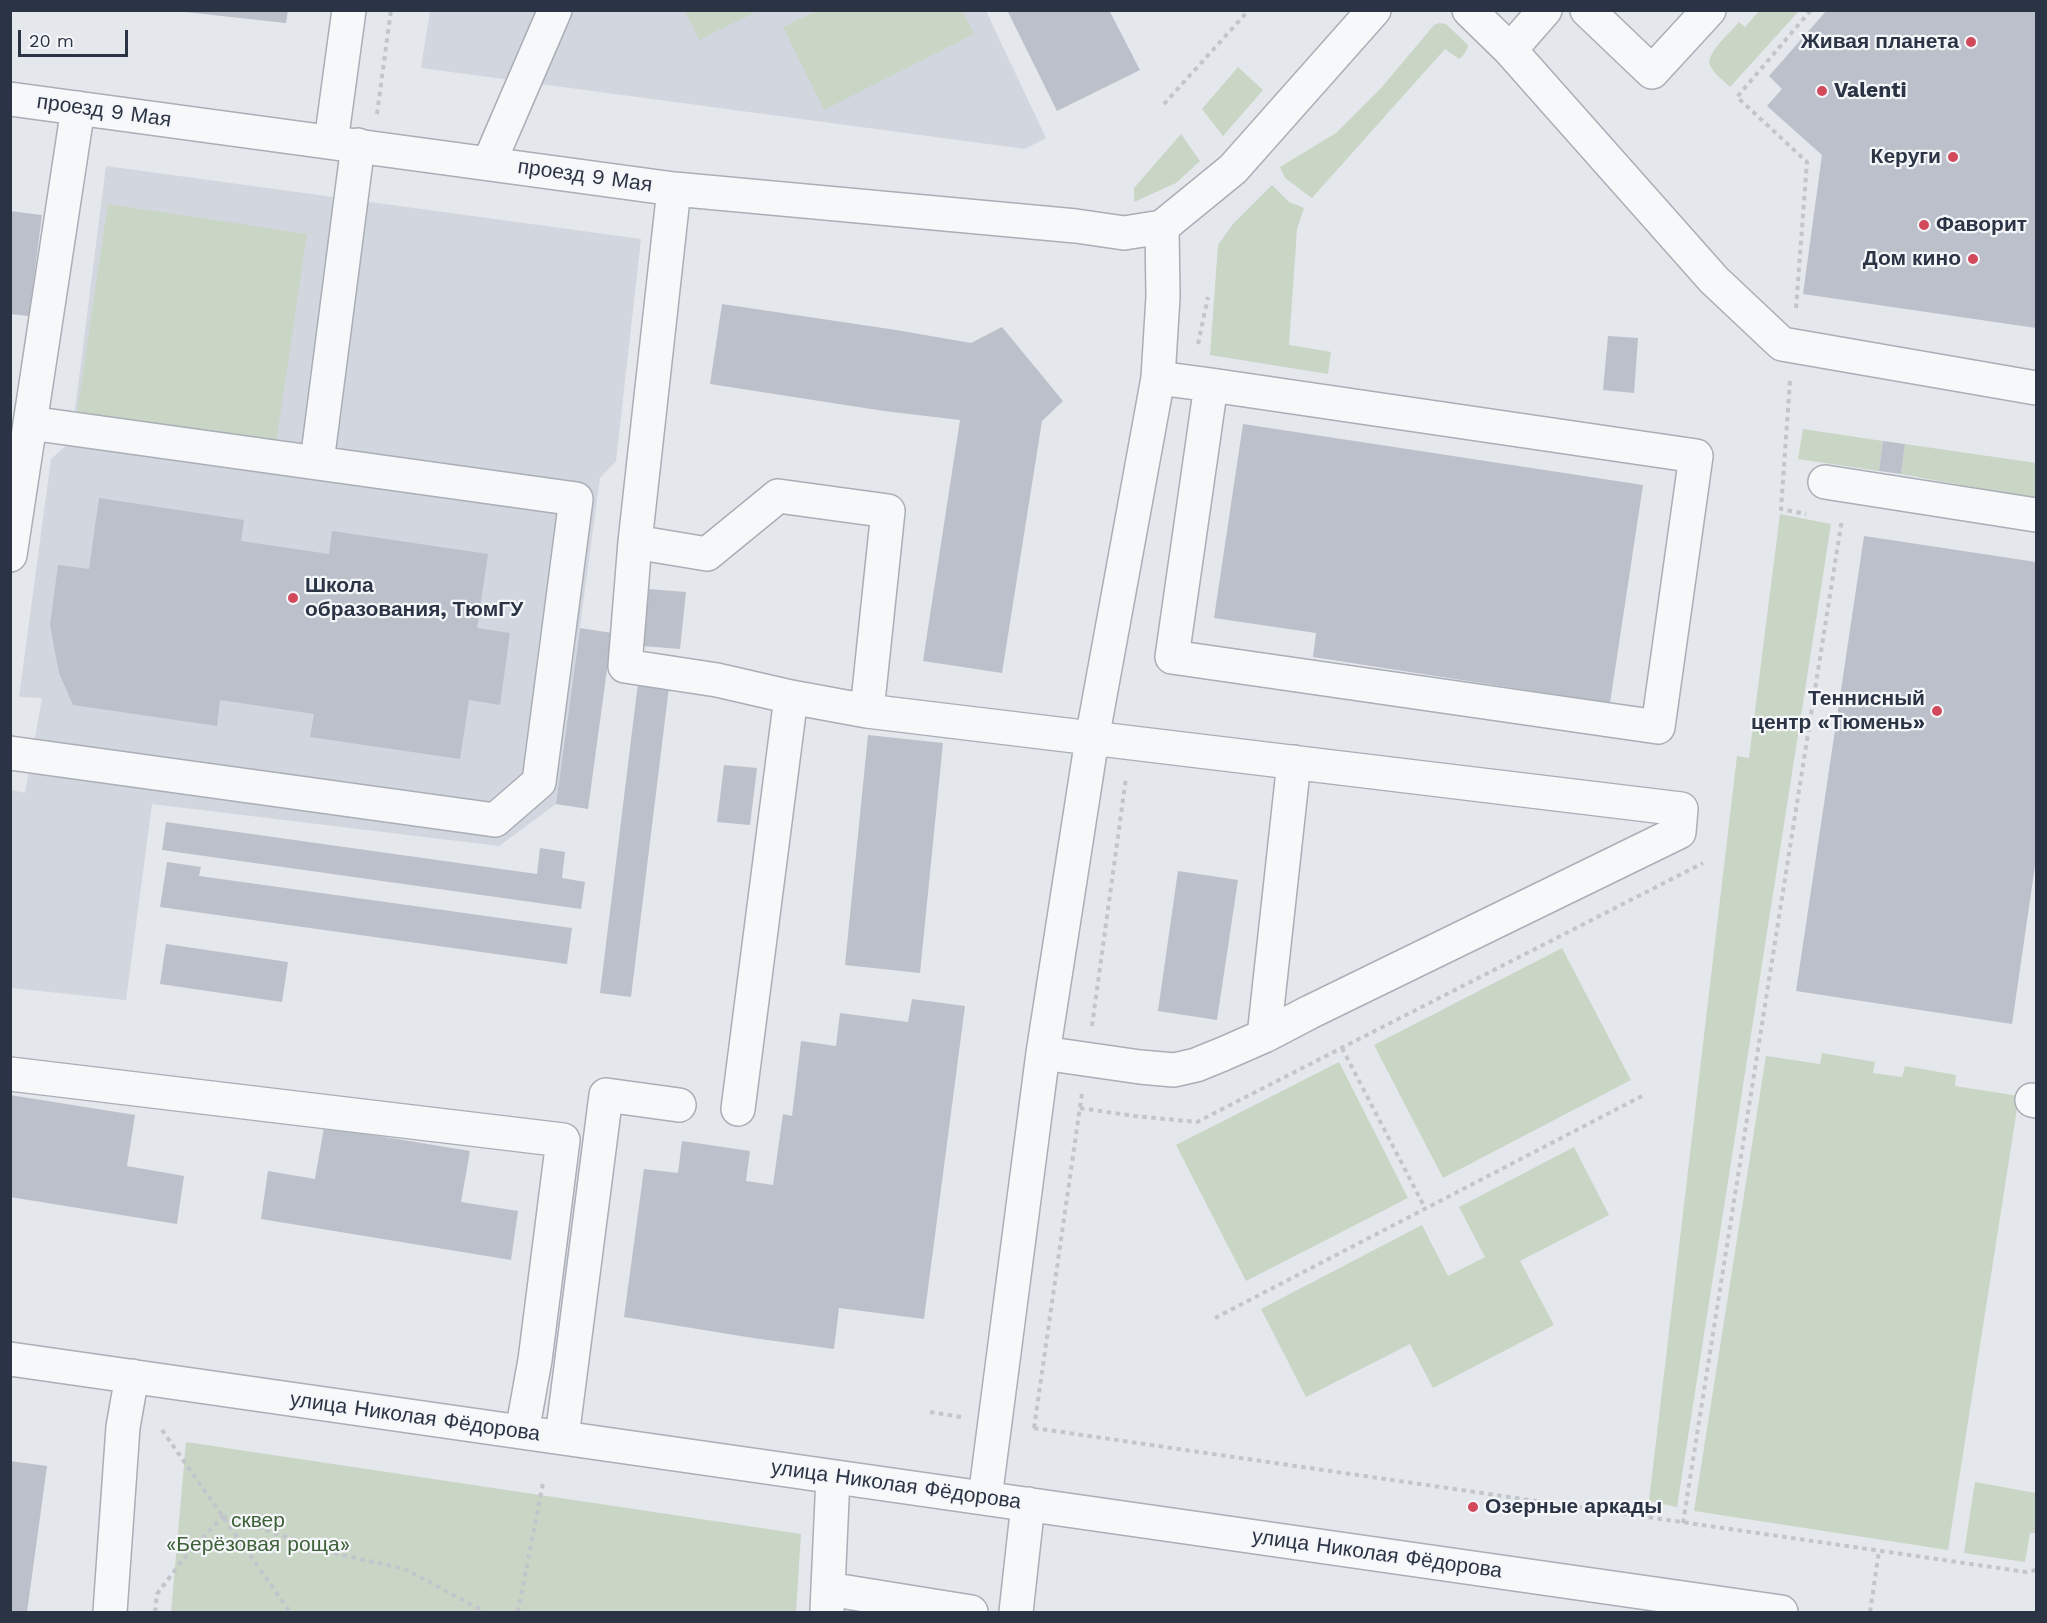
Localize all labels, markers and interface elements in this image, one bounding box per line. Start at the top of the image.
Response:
scale bar [21,18,130,56]
place label: Живая планета [1801,29,1959,55]
text: 20 m [29,30,74,51]
marker: Живая планета [1964,35,1978,49]
place label: Valenti [1834,78,1907,104]
marker: Valenti [1815,84,1829,98]
street label: проезд 9 Мая [35,89,173,133]
place label: Керуги [1871,144,1941,170]
marker: Керуги [1946,150,1960,164]
street label: проезд 9 Мая [516,154,654,198]
place label: Фаворит [1936,212,2027,238]
marker: Фаворит [1917,218,1931,232]
place label: Дом кино [1863,246,1961,272]
marker: Дом кино [1966,252,1980,266]
place label: Школа образования, ТюмГУ [305,573,523,623]
marker: Школа образования, ТюмГУ [286,591,300,605]
place label: Теннисный центр «Тюмень» [1751,686,1925,736]
marker: Теннисный центр «Тюмень» [1930,704,1944,718]
street label: улица Николая Фёдорова [288,1387,542,1447]
street label: улица Николая Фёдорова [769,1455,1023,1515]
place label: Озерные аркады [1485,1494,1662,1520]
marker: Озерные аркады [1466,1500,1480,1514]
park label: сквер «Берёзовая роща» [166,1508,350,1558]
street label: улица Николая Фёдорова [1250,1524,1504,1584]

